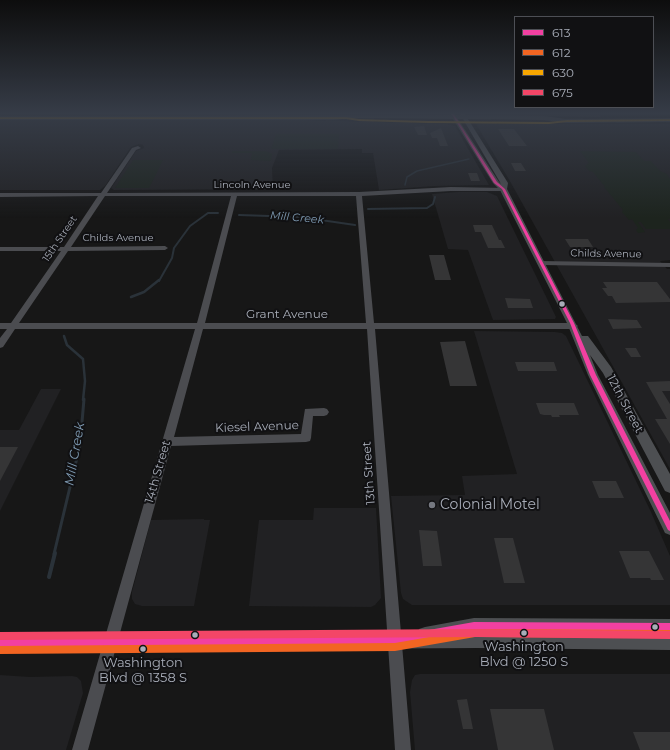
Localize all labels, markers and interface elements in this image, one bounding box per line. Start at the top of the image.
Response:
legend [514,16,654,108]
text: 613 [552,25,570,40]
text: 612 [552,45,570,60]
text: 630 [552,65,574,80]
text: 675 [552,85,573,100]
street label: Lincoln Avenue [214,179,290,191]
water label: Mill Creek [269,209,325,227]
street label: 15th Street [40,214,80,264]
street label: Childs Avenue [82,232,154,244]
street label: Childs Avenue [570,247,642,261]
unlabelled marker [557,299,567,309]
street label: Grant Avenue [246,307,328,321]
street label: 12th Street [604,373,646,435]
street label: Kiesel Avenue [215,418,299,436]
water label: Mill Creek [62,421,88,487]
street label: 14th Street [142,439,174,505]
street label: 13th Street [360,441,378,505]
place label: Colonial Motel [440,497,540,513]
marker: Colonial Motel [427,500,437,510]
unlabelled marker [650,622,660,632]
marker: Washington Blvd @ 1250 S [519,628,529,638]
unlabelled marker [190,630,200,640]
place label: Washington Blvd @ 1250 S [480,639,568,670]
marker: Washington Blvd @ 1358 S [138,644,148,654]
place label: Washington Blvd @ 1358 S [99,655,187,686]

